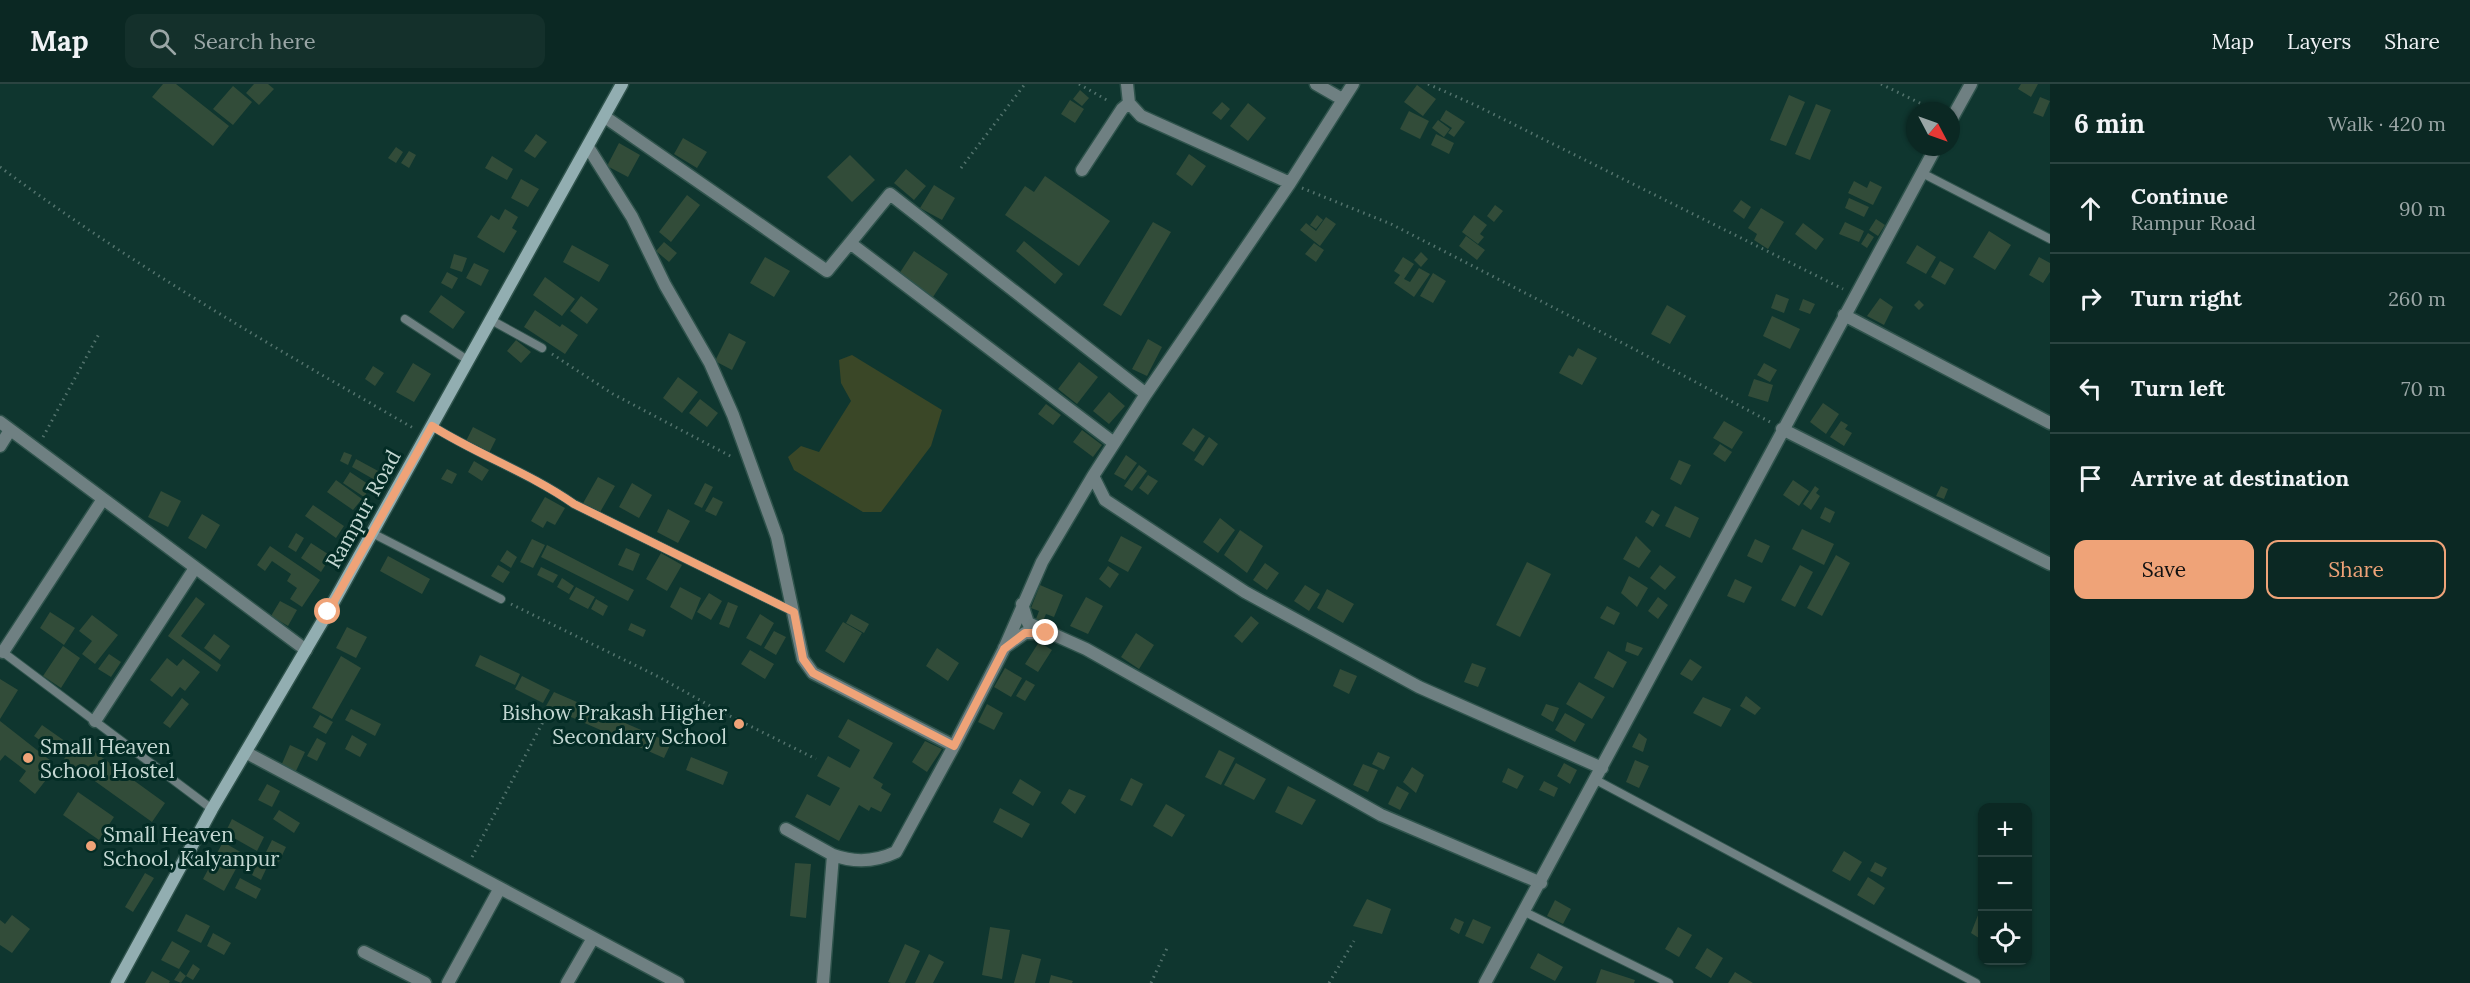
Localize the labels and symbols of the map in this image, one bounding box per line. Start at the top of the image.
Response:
north arrow [1906,102,1960,156]
street label: Rampur Road [319,445,407,573]
route start [314,598,340,624]
route end [1032,619,1058,645]
place label: Bishow Prakash Higher Secondary School [502,699,727,750]
marker: Bishow Prakash Higher Secondary School [732,717,746,731]
place label: Small Heaven School Hostel [40,733,175,784]
marker: Small Heaven School Hostel [21,751,35,765]
place label: Small Heaven School, Kalyanpur [103,821,279,872]
marker: Small Heaven School, Kalyanpur [84,839,98,853]

